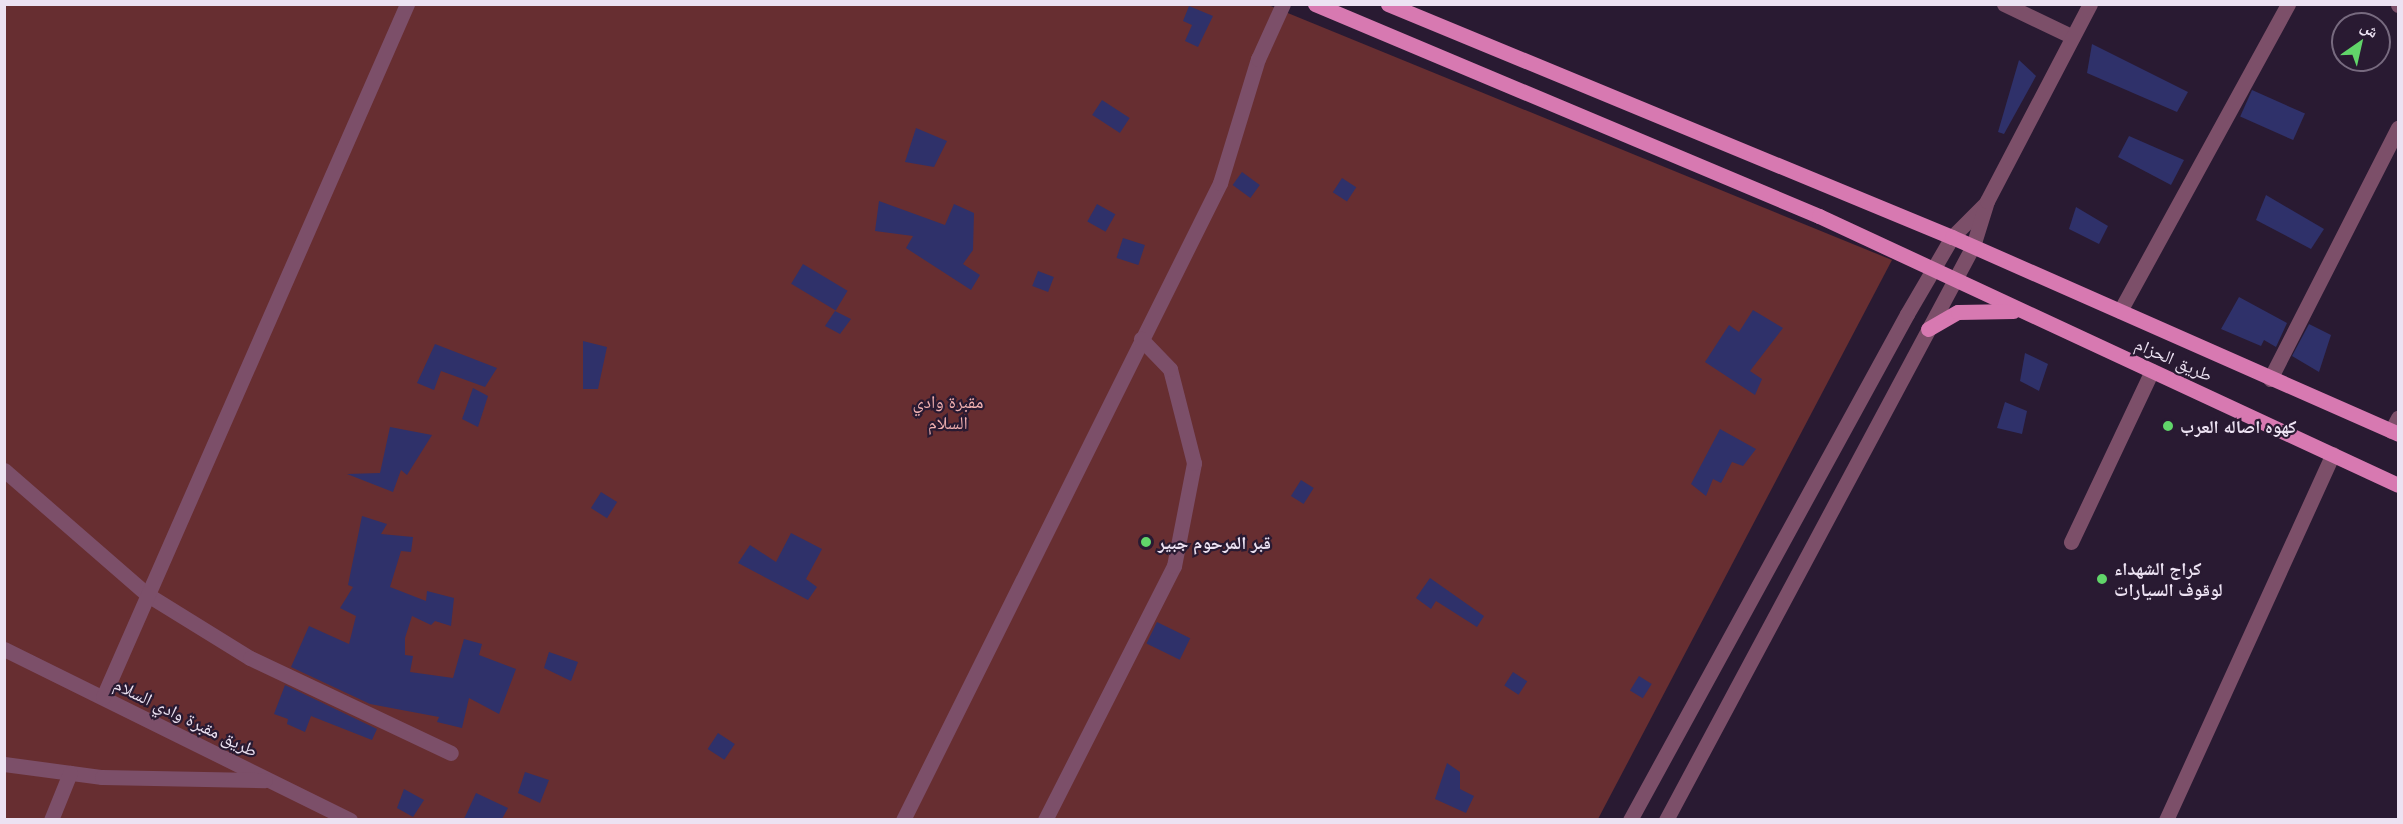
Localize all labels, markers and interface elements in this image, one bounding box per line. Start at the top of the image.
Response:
north arrow [2331,12,2391,72]
text: ش [2357,15,2383,43]
street label: طريق الحزام [2132,332,2216,386]
park label: مقبرة وادي السلام [912,391,984,434]
place label: كهوه اصاله العرب [2180,415,2297,437]
marker: كهوه اصاله العرب [2161,419,2175,433]
place label: قبر المرحوم جبير [1158,531,1271,553]
marker: قبر المرحوم جبير [1139,535,1153,549]
place label: كراج الشهداء لوقوف السيارات [2114,558,2223,600]
marker: كراج الشهداء لوقوف السيارات [2095,572,2109,586]
street label: طريق مقبرة وادي السلام [111,673,261,761]

